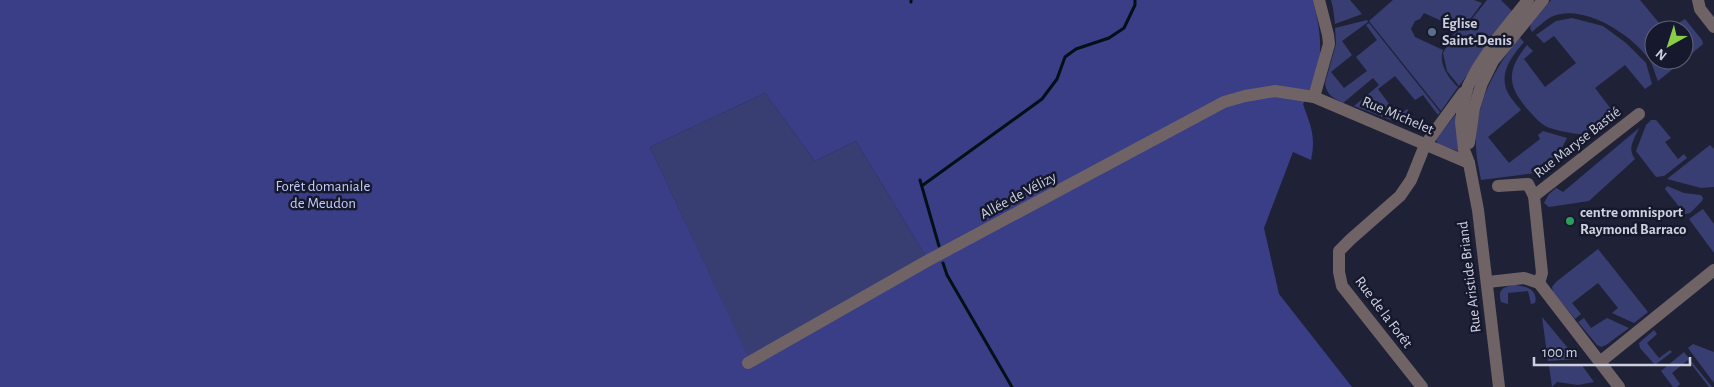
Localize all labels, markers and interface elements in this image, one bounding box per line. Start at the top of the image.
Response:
place label: Église Saint-Denis [1442,14,1512,48]
north arrow [1644,20,1694,70]
marker: Église Saint-Denis [1426,26,1438,38]
text: N [1653,46,1670,63]
street label: Rue Michelet [1360,94,1436,137]
street label: Rue Maryse Bastié [1531,104,1624,181]
street label: Allée de Vélizy [978,169,1059,222]
park label: Forêt domaniale de Meudon [276,179,371,211]
place label: centre omnisport Raymond Barraco [1580,205,1687,237]
marker: centre omnisport Raymond Barraco [1564,215,1576,227]
street label: Rue Aristide Briand [1455,220,1484,333]
street label: Rue de la Forêt [1352,274,1415,351]
scale bar [1534,334,1690,366]
text: 100 m [1542,345,1577,360]

